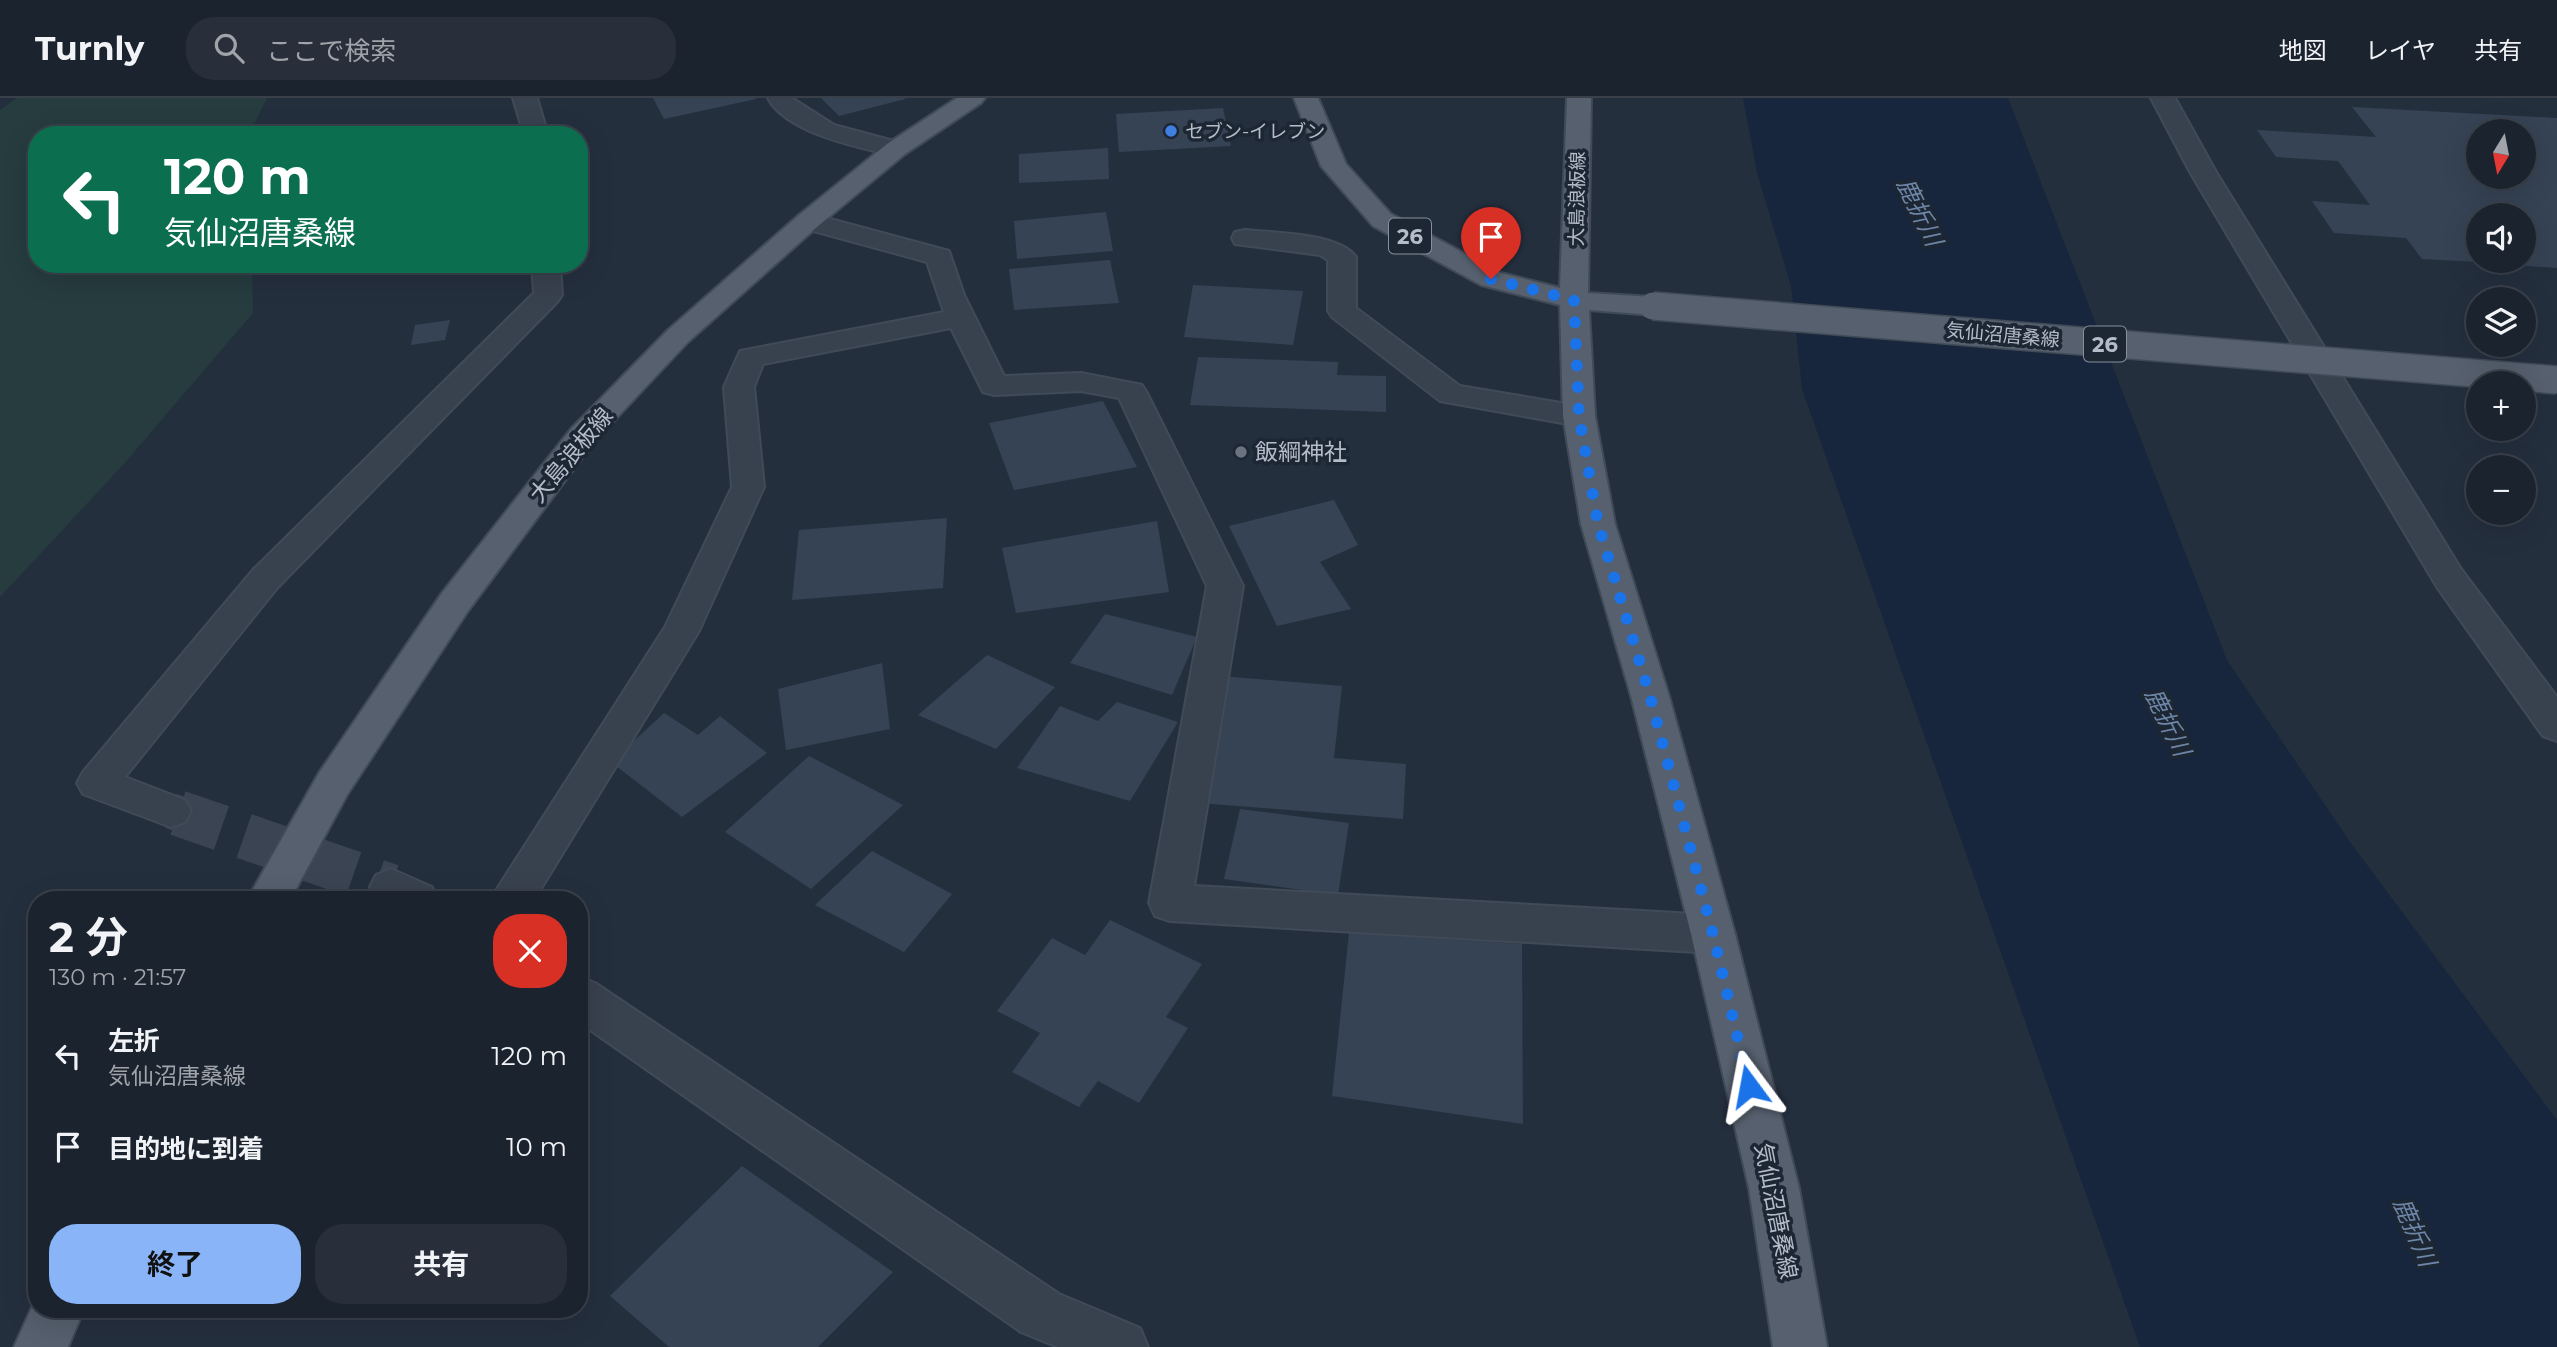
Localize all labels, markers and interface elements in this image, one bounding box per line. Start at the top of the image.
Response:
search box [186,17,676,80]
text: Turnly [35,28,144,68]
icon: search [210,29,248,67]
text: ここで検索 [266,35,396,67]
text: 地図 [2279,36,2327,65]
text: レイヤ [2365,36,2436,65]
text: 共有 [2474,36,2522,65]
north arrow [2466,119,2536,189]
map controls [2466,119,2536,525]
place label: セブン-イレブン [1185,120,1325,143]
marker: セブン-イレブン [1163,123,1179,139]
text: 120 m [164,147,311,206]
street label: 大島浪板線 [1565,151,1589,247]
icon: left [49,154,140,245]
water label: 鹿折川 [1891,173,1950,253]
button: sound [2466,203,2536,273]
pin [1461,207,1521,279]
text: 気仙沼唐桑線 [164,213,356,252]
road number: 26 [1389,218,1431,254]
icon: arrive [1472,218,1510,256]
button: layers [2466,287,2536,357]
street label: 気仙沼唐桑線 [1945,319,2061,351]
road number: 26 [2084,327,2126,362]
button: + [2466,371,2536,441]
street label: 大島浪板線 [523,402,619,508]
place label: 飯綱神社 [1255,438,1347,466]
marker: 飯綱神社 [1233,444,1249,460]
button: − [2466,455,2536,525]
water label: 鹿折川 [2139,683,2198,763]
text: 2 分 [49,911,128,963]
button: close [493,914,567,988]
text: 130 m · 21:57 [49,963,186,991]
text: 左折 [108,1025,160,1057]
icon: left [49,1037,87,1075]
text: 120 m [491,1040,567,1072]
position arrow [1712,1049,1786,1123]
text: 気仙沼唐桑線 [108,1062,246,1090]
icon: arrive [49,1128,87,1166]
text: 10 m [506,1131,567,1163]
text: 目的地に到着 [108,1133,264,1165]
street label: 気仙沼唐桑線 [1749,1141,1803,1281]
water label: 鹿折川 [2388,1193,2444,1274]
button: 終了 [49,1224,301,1304]
button: 共有 [315,1224,567,1304]

